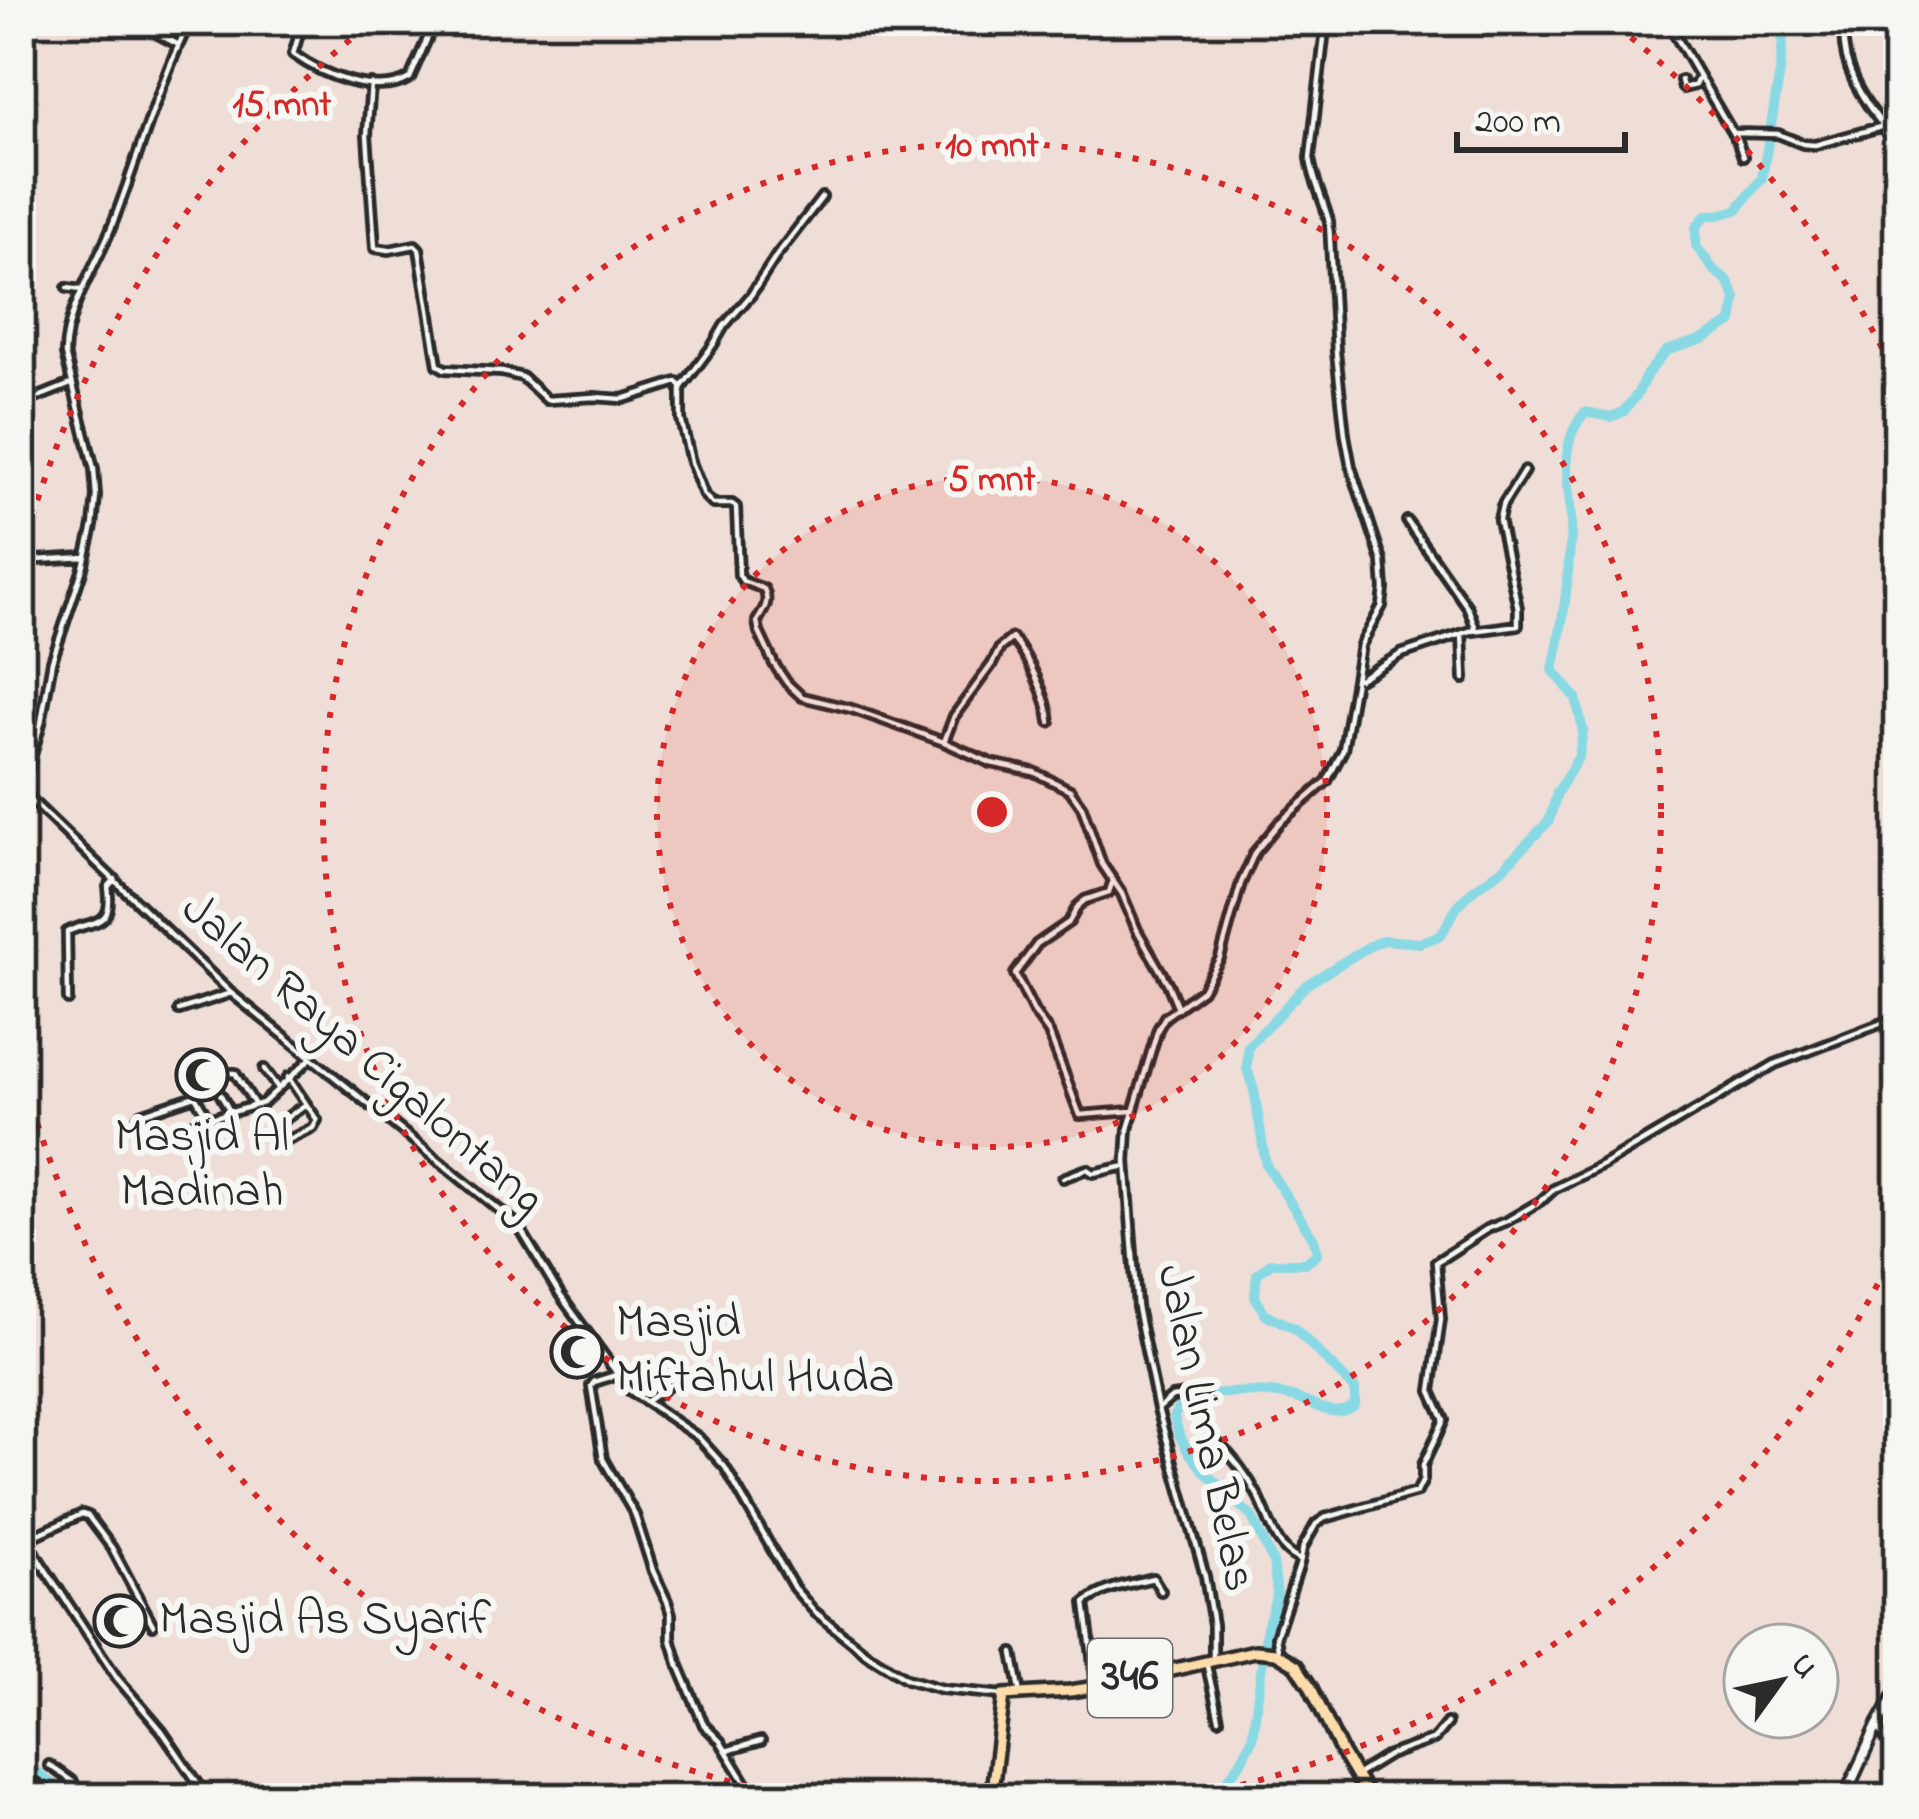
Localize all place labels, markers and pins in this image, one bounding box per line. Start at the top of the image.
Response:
centre of rings [971,791,1013,833]
mosque icon: Masjid Al Madinah [174,1047,230,1103]
place label: Masjid Al Madinah [115,1103,289,1228]
place label: Masjid Miftahul Huda [616,1289,894,1414]
mosque icon: Masjid Miftahul Huda [549,1324,605,1380]
place label: Masjid As Syarif [159,1586,492,1656]
mosque icon: Masjid As Syarif [92,1593,148,1649]

